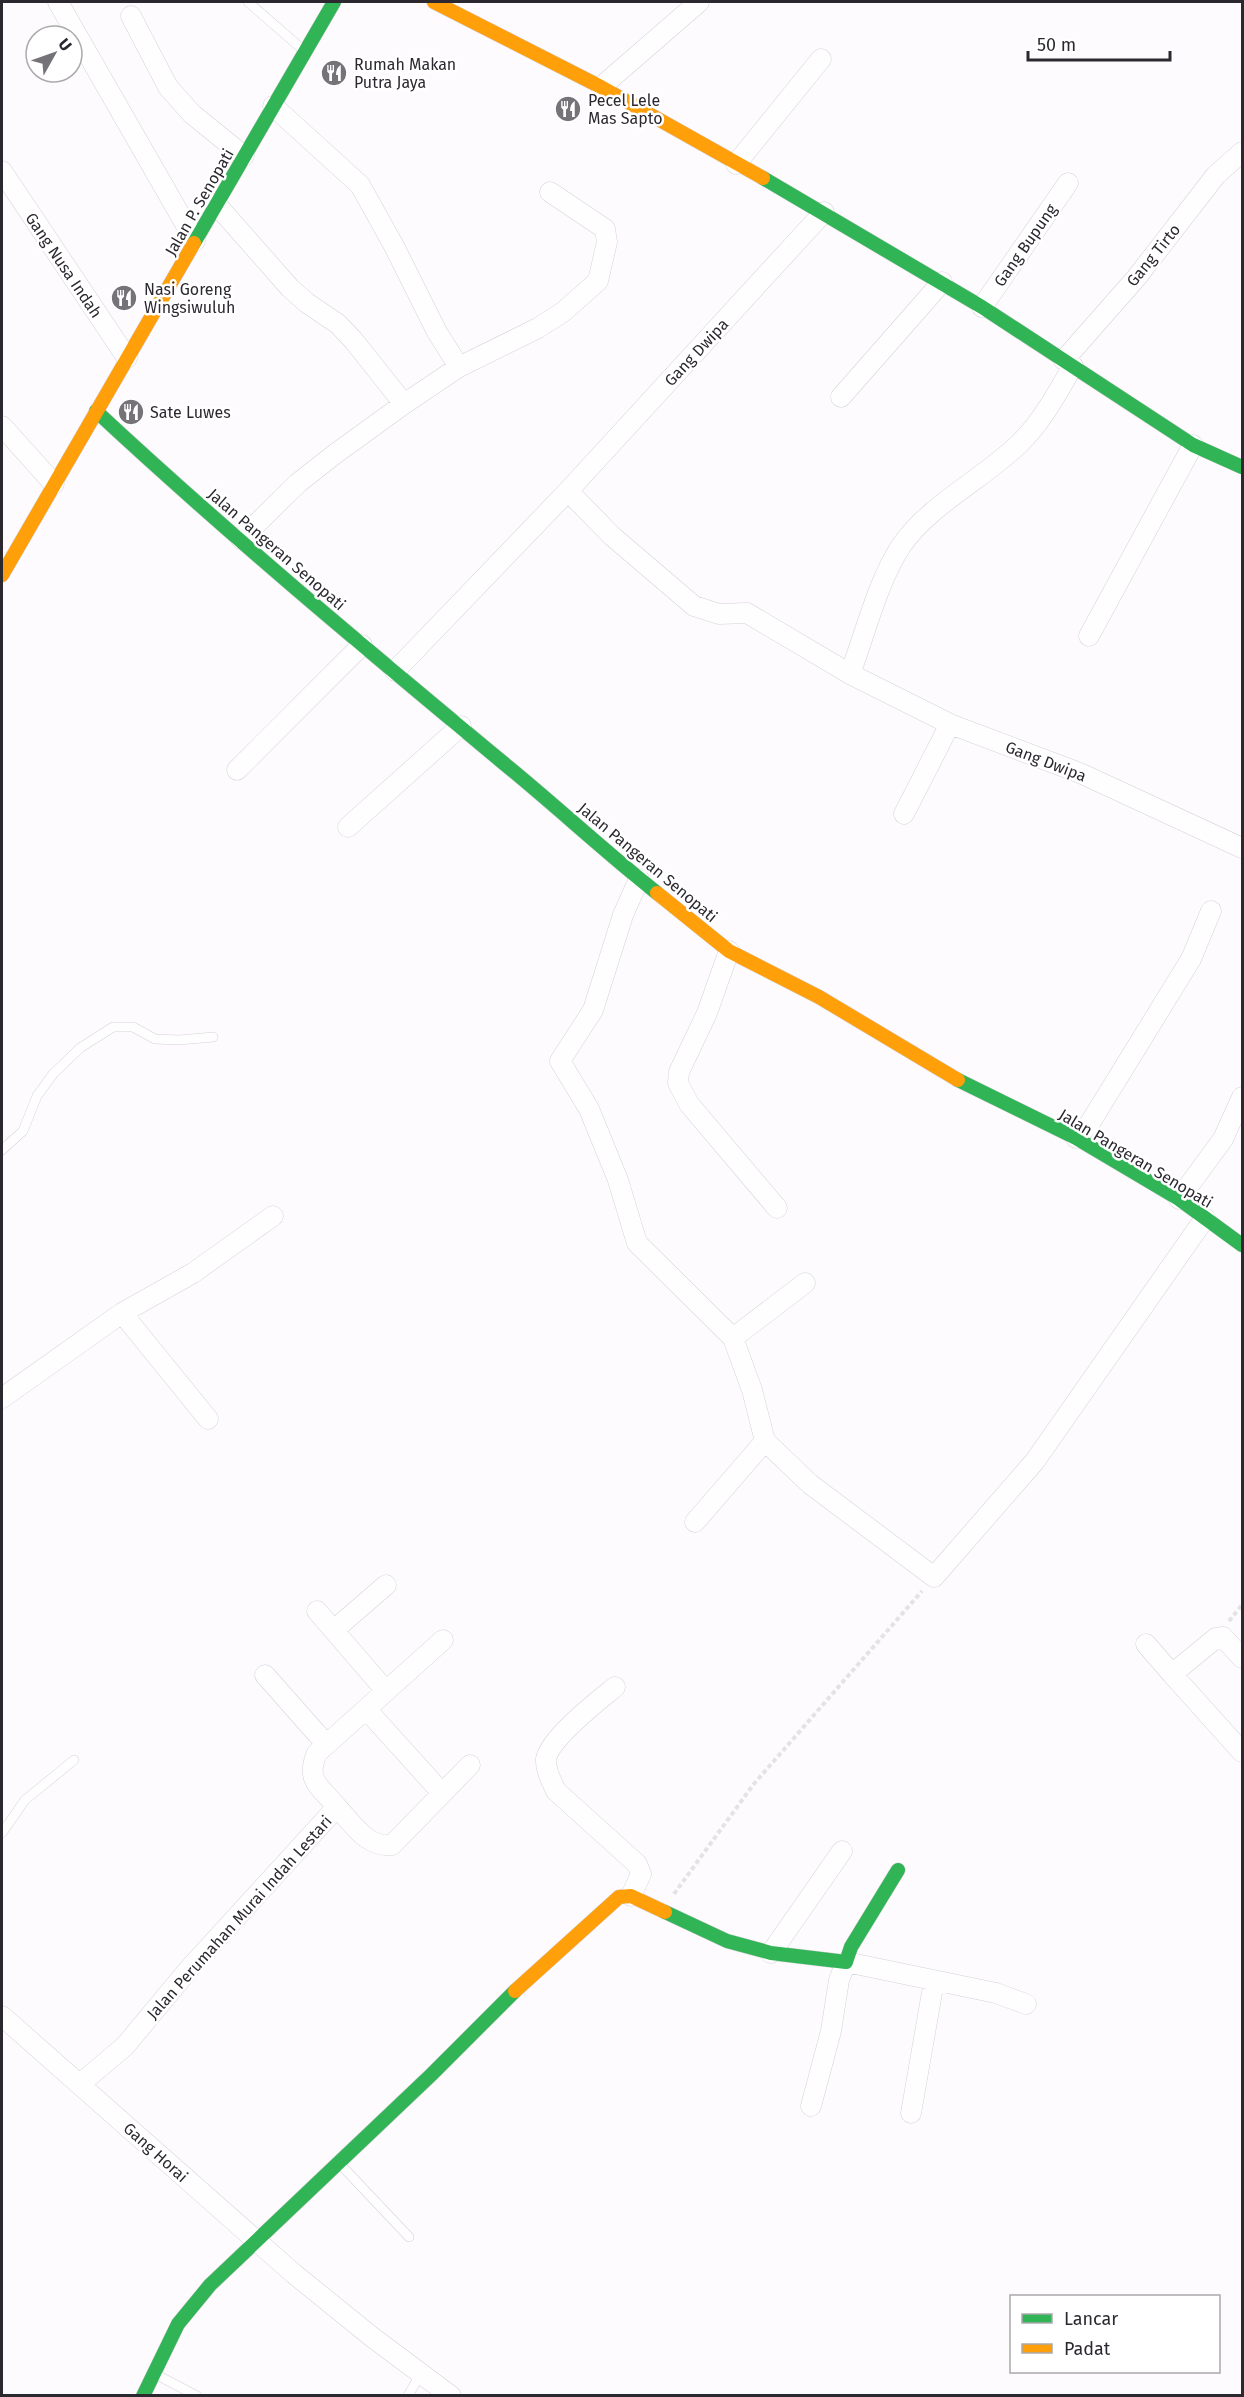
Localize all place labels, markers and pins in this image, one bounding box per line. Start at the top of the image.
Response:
place label: Rumah Makan Putra Jaya [354,55,456,92]
restaurant icon: Rumah Makan Putra Jaya [319,58,349,88]
place label: Pecel Lele Mas Sapto [588,91,663,128]
restaurant icon: Pecel Lele Mas Sapto [553,94,583,124]
place label: Nasi Goreng Wingsiwuluh [144,280,235,317]
restaurant icon: Nasi Goreng Wingsiwuluh [109,283,139,313]
restaurant icon: Sate Luwes [116,397,146,427]
place label: Sate Luwes [150,403,231,422]

